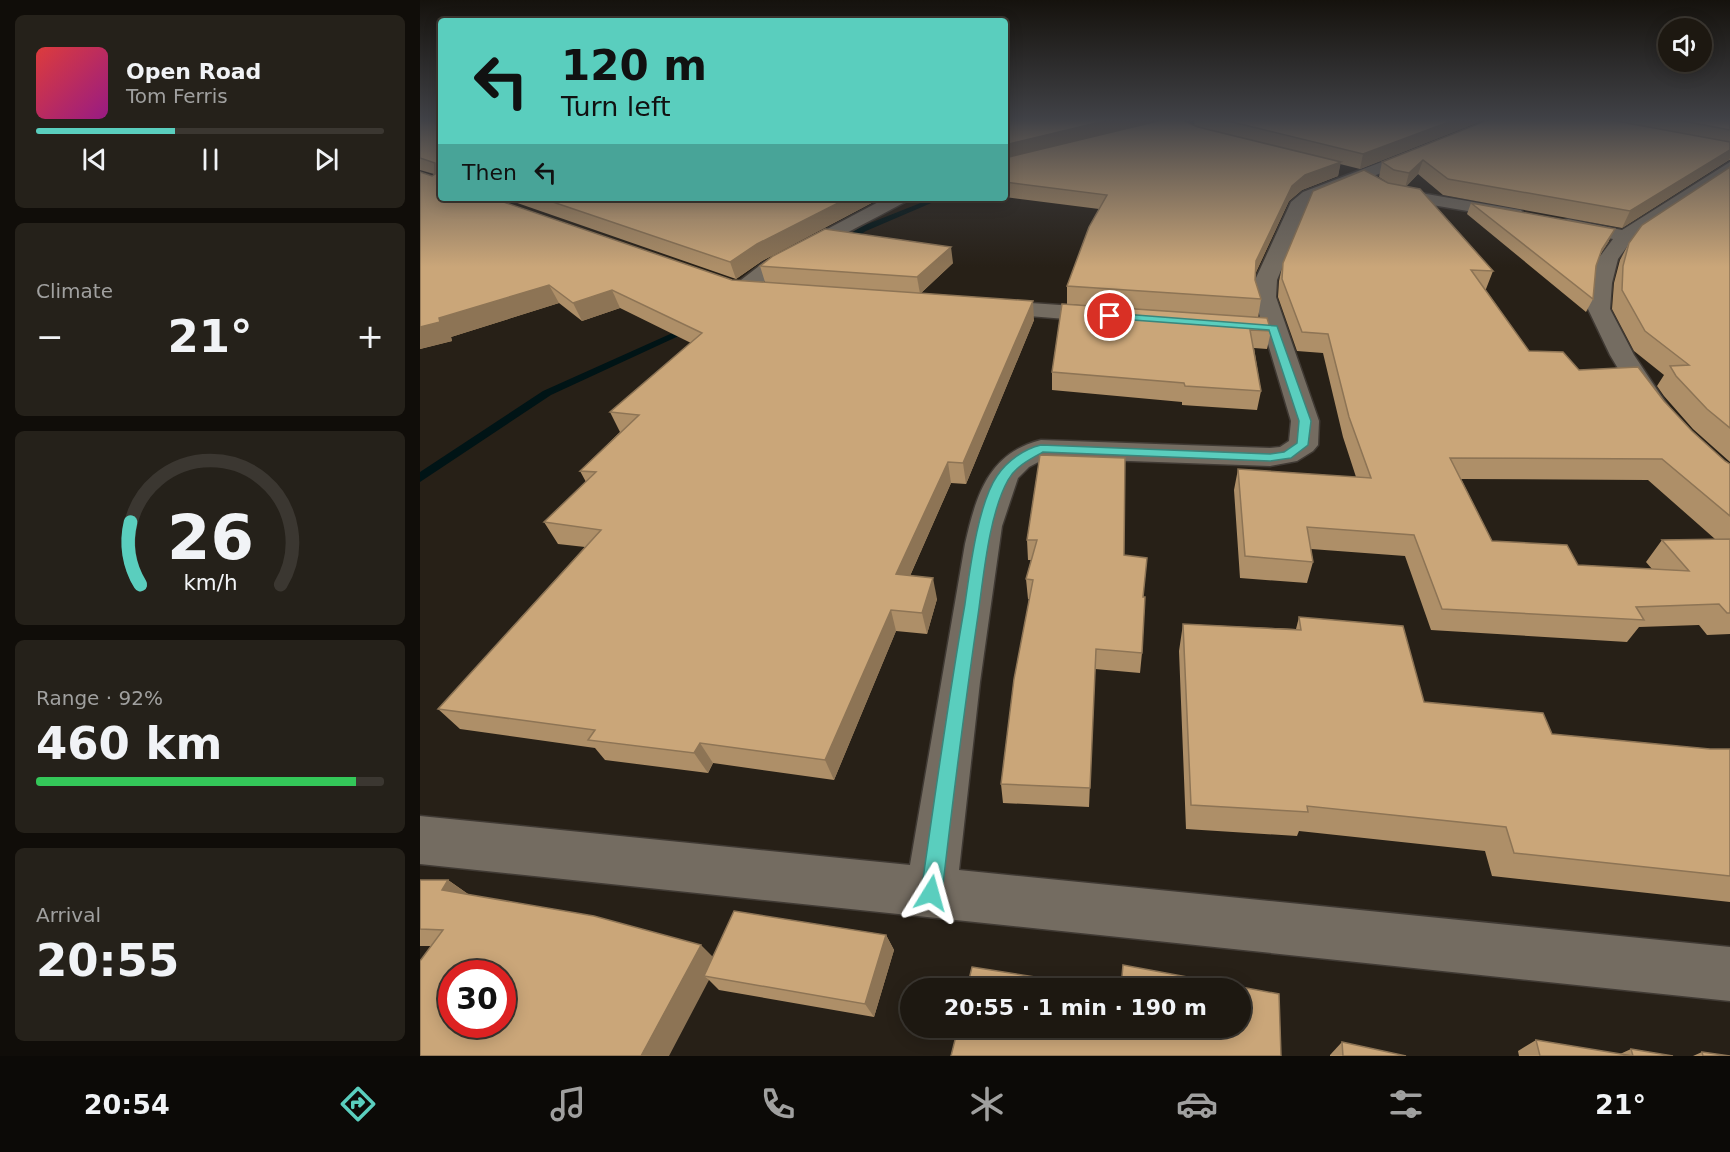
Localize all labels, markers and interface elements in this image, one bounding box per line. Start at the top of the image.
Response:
map controls [1658,18,1712,72]
button: sound [1658,18,1712,72]
text: 120 m [561,41,707,90]
icon: left [462,42,540,120]
text: Open Road [126,59,261,84]
text: Tom Ferris [126,84,228,108]
text: Turn left [561,91,671,122]
icon: previous [78,143,111,176]
icon: pause [194,143,227,176]
icon: next [310,143,343,176]
icon: left [529,156,562,189]
text: Then [462,160,517,185]
text: Climate [36,279,113,303]
pin [1084,290,1135,341]
icon: arrive [1093,299,1126,332]
text: 21° [167,310,253,363]
text: − [36,317,64,356]
text: + [356,317,384,356]
text: 26 [167,501,253,574]
text: km/h [183,570,237,595]
text: Range · 92% [36,686,163,710]
text: 460 km [36,717,222,770]
position arrow [899,861,963,925]
text: Arrival [36,903,101,927]
text: 20:55 [36,934,179,987]
speed limit sign: 30 [438,960,516,1038]
text: 20:55 · 1 min · 190 m [944,995,1207,1020]
icon: directions [337,1083,379,1125]
icon: music [547,1083,589,1125]
icon: phone [757,1083,799,1125]
icon: climate [966,1083,1008,1125]
icon: car [1176,1083,1218,1125]
icon: filters [1385,1083,1427,1125]
text: 20:54 [84,1089,170,1120]
text: 21° [1595,1089,1646,1120]

